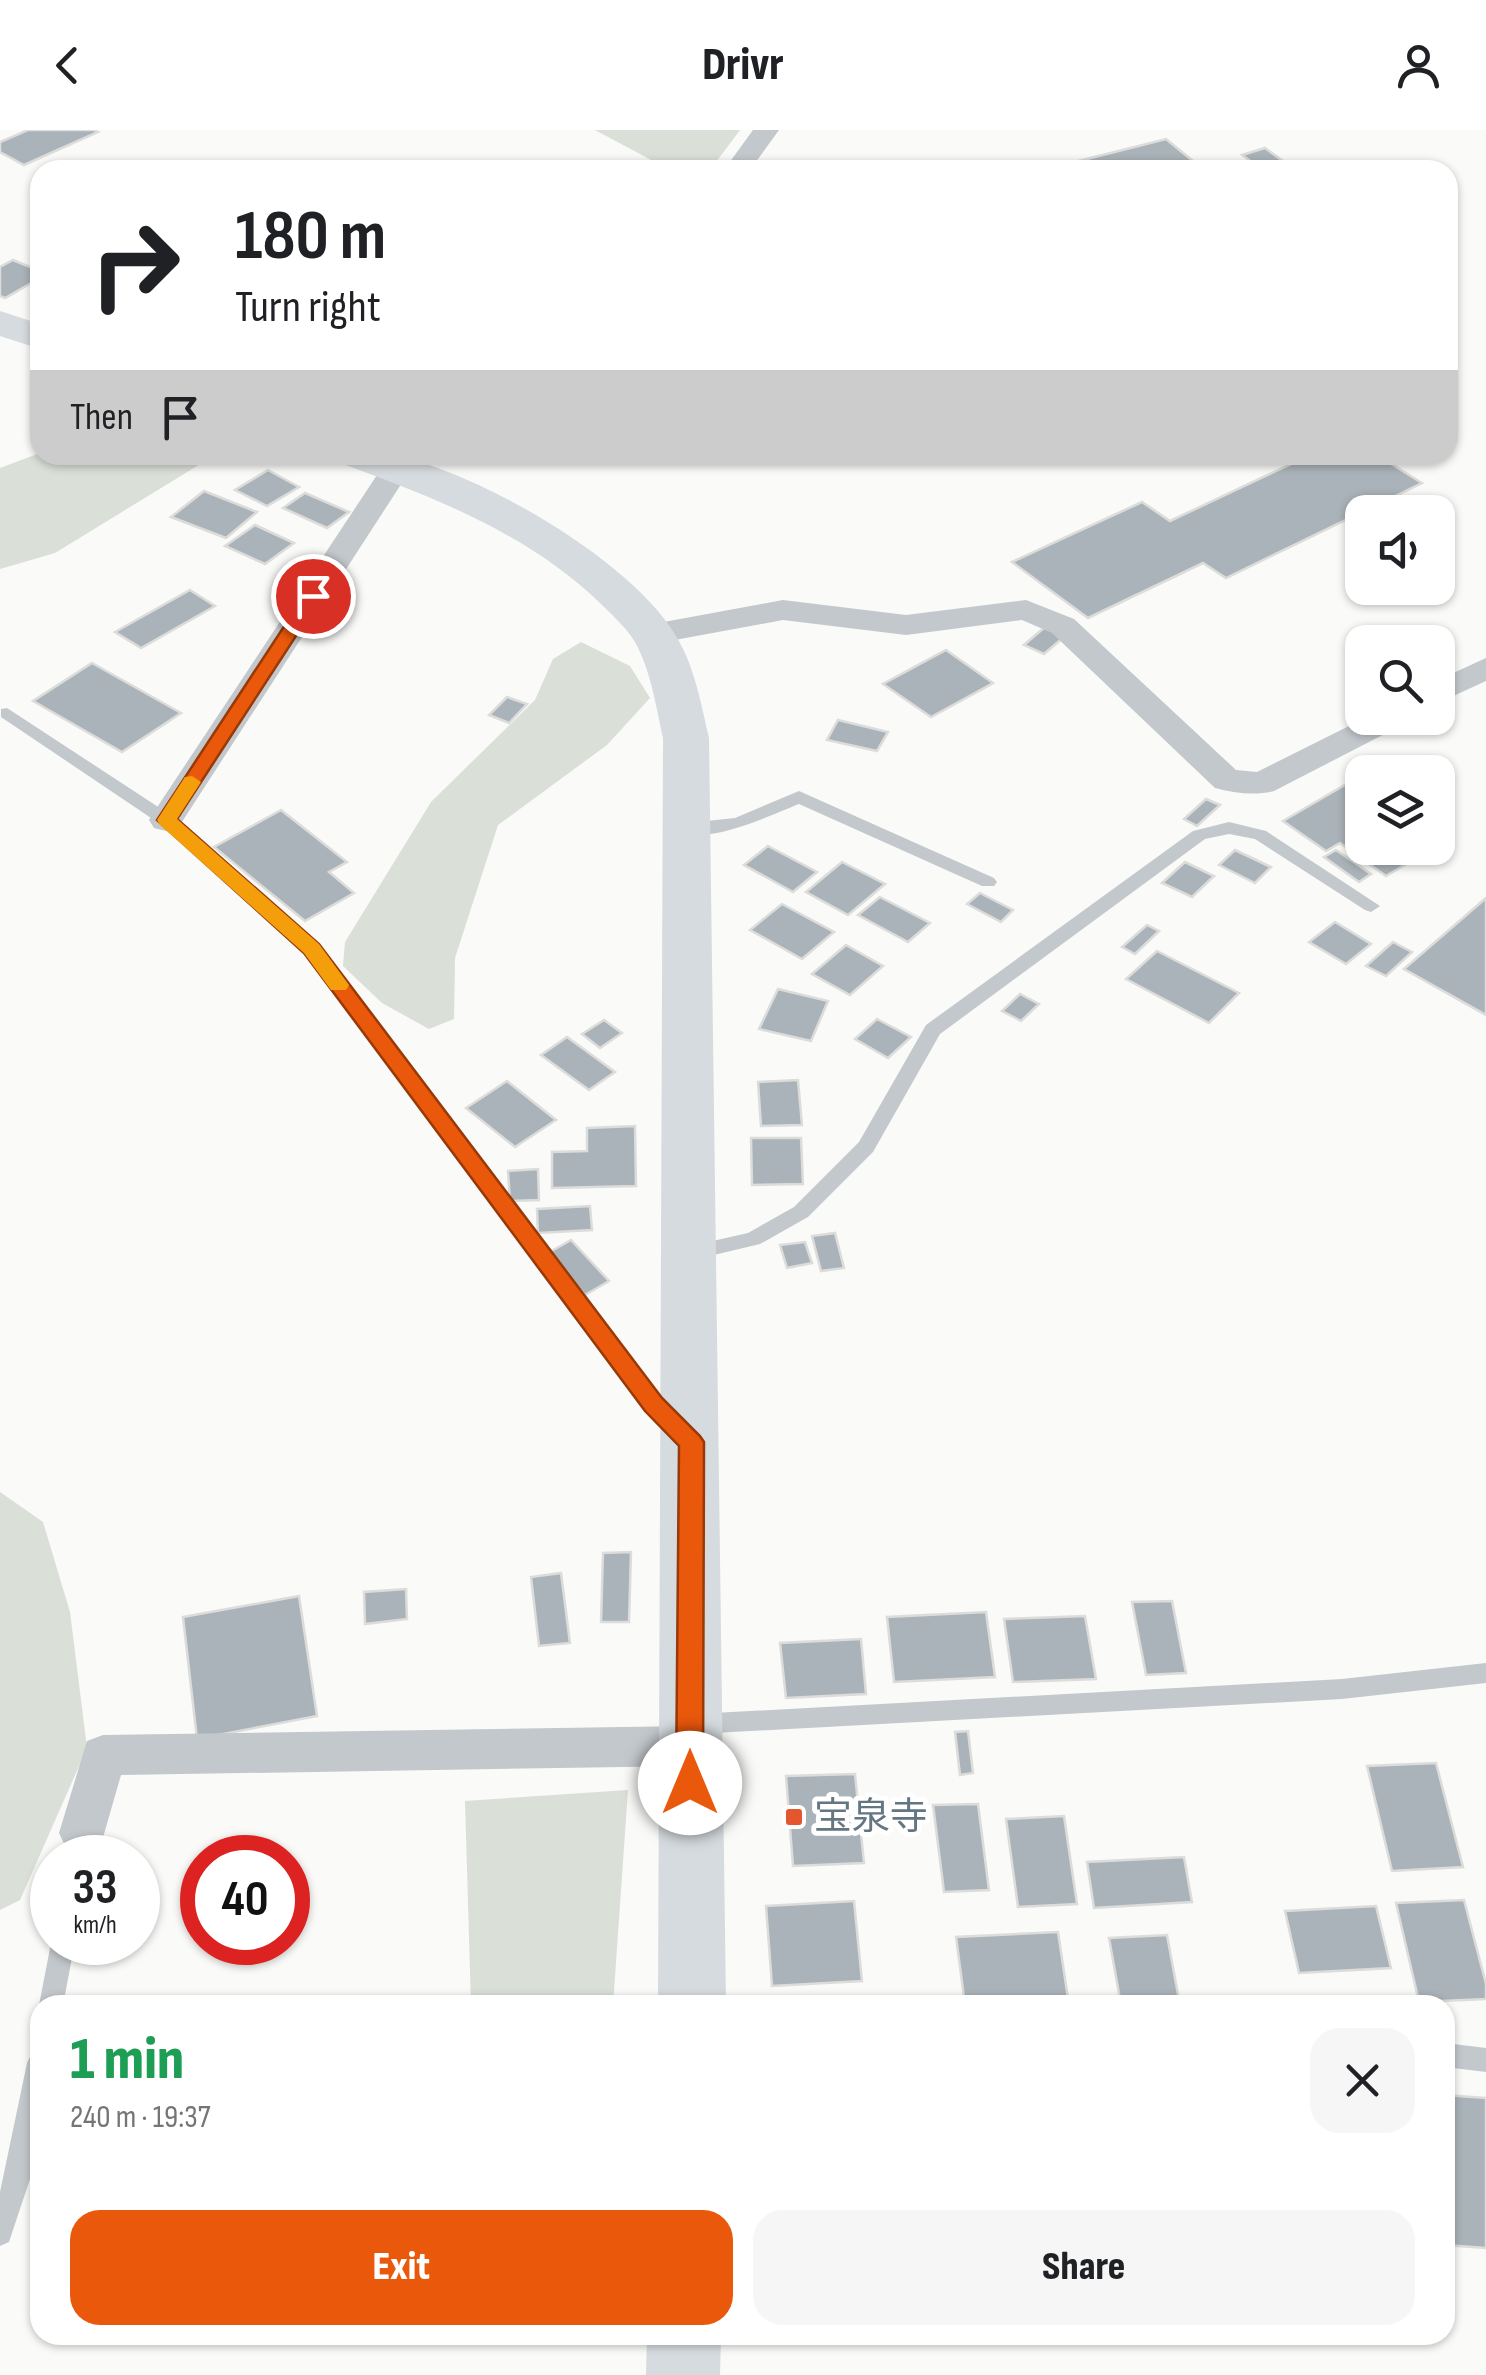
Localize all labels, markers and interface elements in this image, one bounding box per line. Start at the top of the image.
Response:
icon: back [40,38,95,93]
text: Drivr [702,38,784,93]
icon: person [1391,38,1446,93]
text: 180 m [235,195,386,279]
icon: right [70,200,200,330]
text: Turn right [235,280,381,335]
icon: arrive [153,390,208,445]
text: Then [70,395,133,440]
map controls [1345,495,1455,865]
button: sound [1345,495,1455,605]
pin [271,554,356,639]
icon: arrive [286,569,341,624]
button: search [1345,625,1455,735]
button: layers [1345,755,1455,865]
position arrow [638,1731,742,1835]
place label: 宝泉寺 [814,1795,928,1840]
marker: 宝泉寺 [783,1806,805,1828]
speed limit sign: 40 [180,1835,310,1965]
text: 33 [73,1858,117,1918]
text: km/h [73,1910,117,1941]
text: 1 min [70,2024,184,2096]
button: close [1310,2028,1415,2133]
text: 240 m · 19:37 [70,2098,210,2137]
button: Exit [70,2210,733,2325]
button: Share [753,2210,1415,2325]

